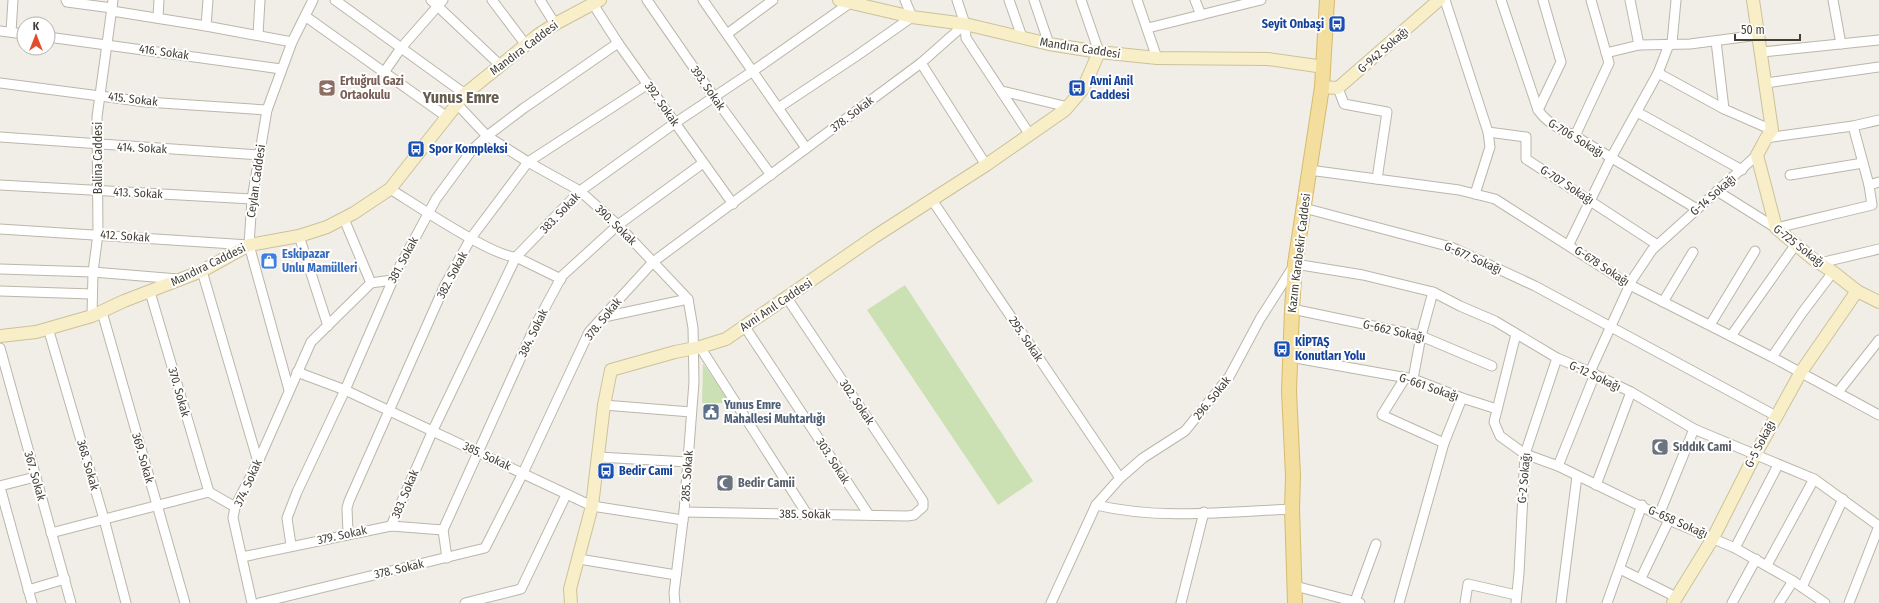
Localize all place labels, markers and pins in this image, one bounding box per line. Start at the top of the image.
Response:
bus stop icon: Seyit Onbaşi [1327,14,1347,34]
place label: Seyit Onbaşi [1262,17,1324,32]
place label: Ertuğrul Gazi Ortaokulu [340,73,404,102]
place label: Avni Anil Caddesi [1089,74,1134,102]
school or university icon: Ertuğrul Gazi Ortaokulu [317,78,337,98]
bus stop icon: Avni Anil Caddesi [1067,78,1087,98]
bus stop icon: Spor Kompleksi [406,139,426,159]
place label: Spor Kompleksi [429,142,508,156]
place label: Eskipazar Unlu Mamülleri [282,247,357,275]
shop icon: Eskipazar Unlu Mamülleri [259,251,279,271]
place label: KİPTAŞ Konutları Yolu [1295,334,1366,363]
bus stop icon: KİPTAŞ Konutları Yolu [1272,339,1292,359]
place label: Yunus Emre Mahallesi Muhtarlığı [723,398,825,426]
public building icon: Yunus Emre Mahallesi Muhtarlığı [701,402,721,422]
mosque icon: Sıddık Cami [1650,437,1670,457]
place label: Sıddık Cami [1673,440,1732,454]
bus stop icon: Bedir Cami [596,461,616,481]
place label: Bedir Cami [619,464,673,478]
mosque icon: Bedir Camii [715,473,735,493]
place label: Bedir Camii [738,476,795,490]

